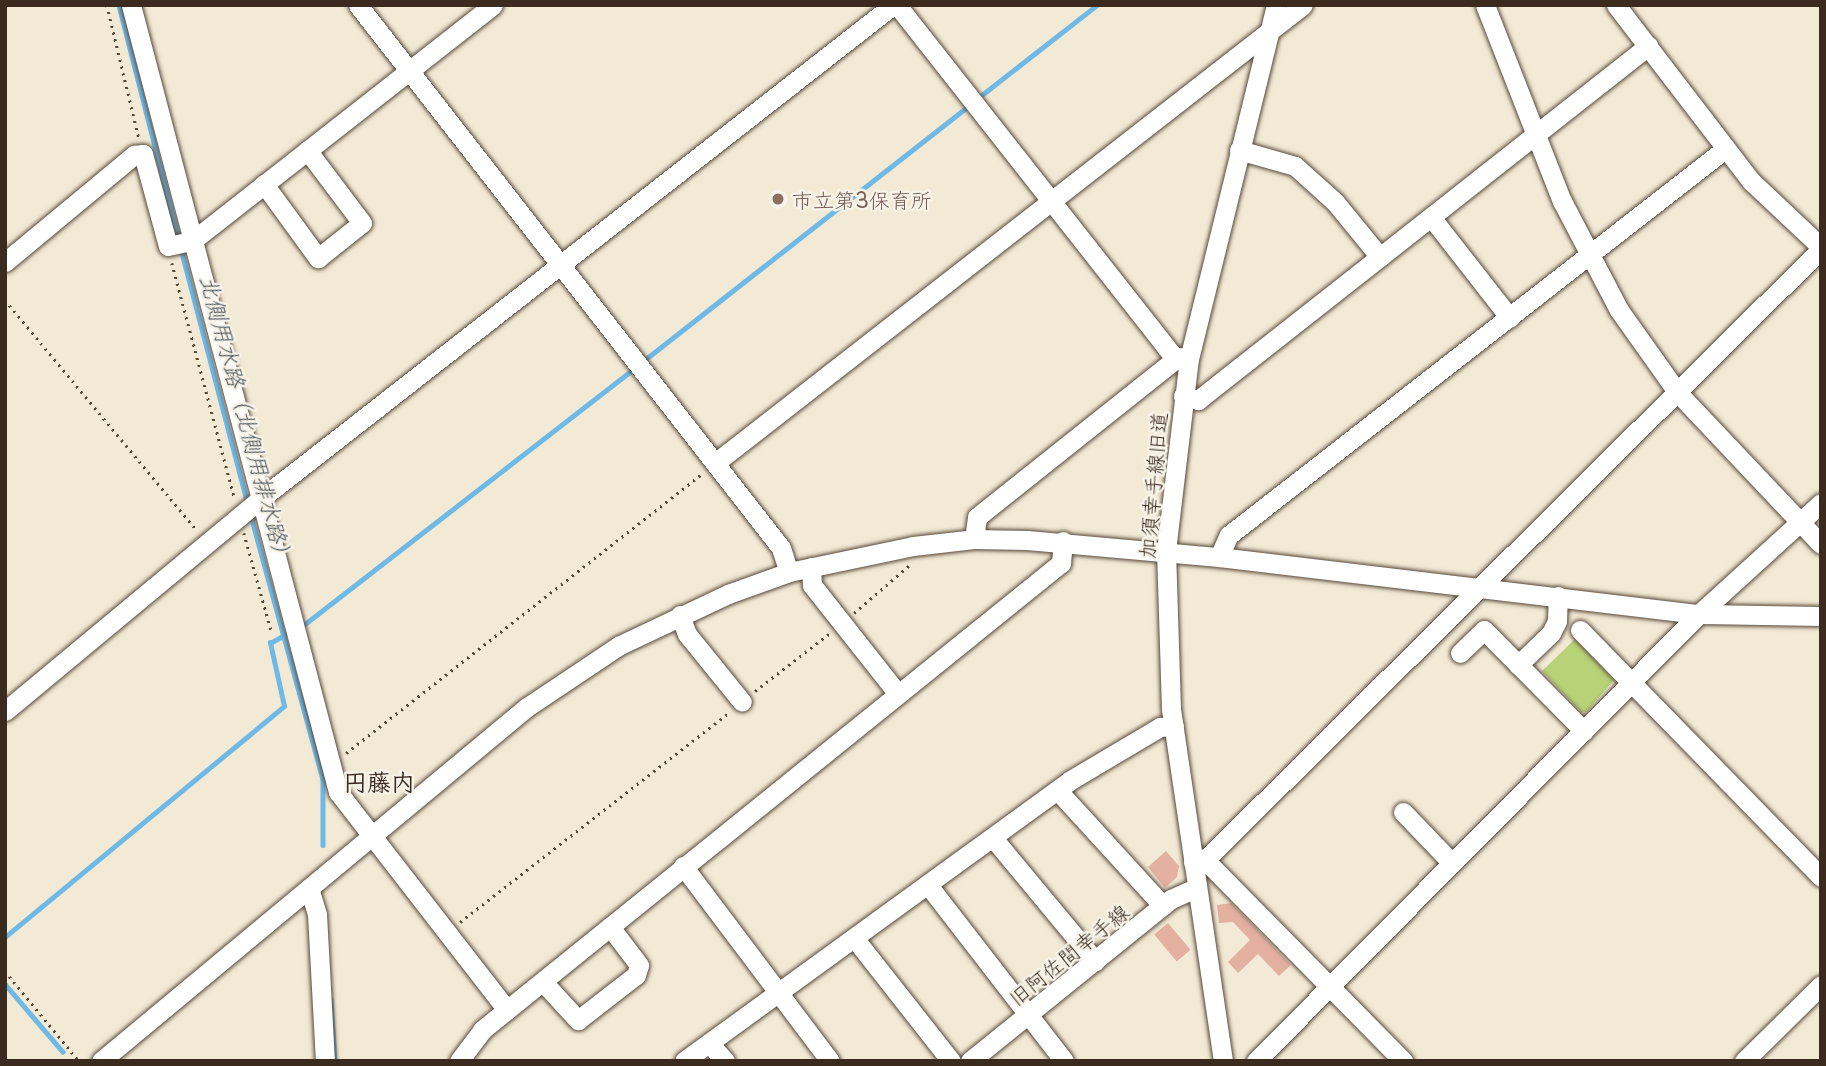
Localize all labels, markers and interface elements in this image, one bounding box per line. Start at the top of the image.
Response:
place label: 市立第3保育所 [792,186,932,212]
marker: 市立第3保育所 [770,191,786,207]
water label: 北側用水路（北側用排水路） [195,272,299,568]
street label: 加須幸手線旧道 [1133,411,1171,559]
district label: 円藤内 [343,768,415,796]
street label: 旧阿佐間幸手線 [1003,898,1133,1010]

